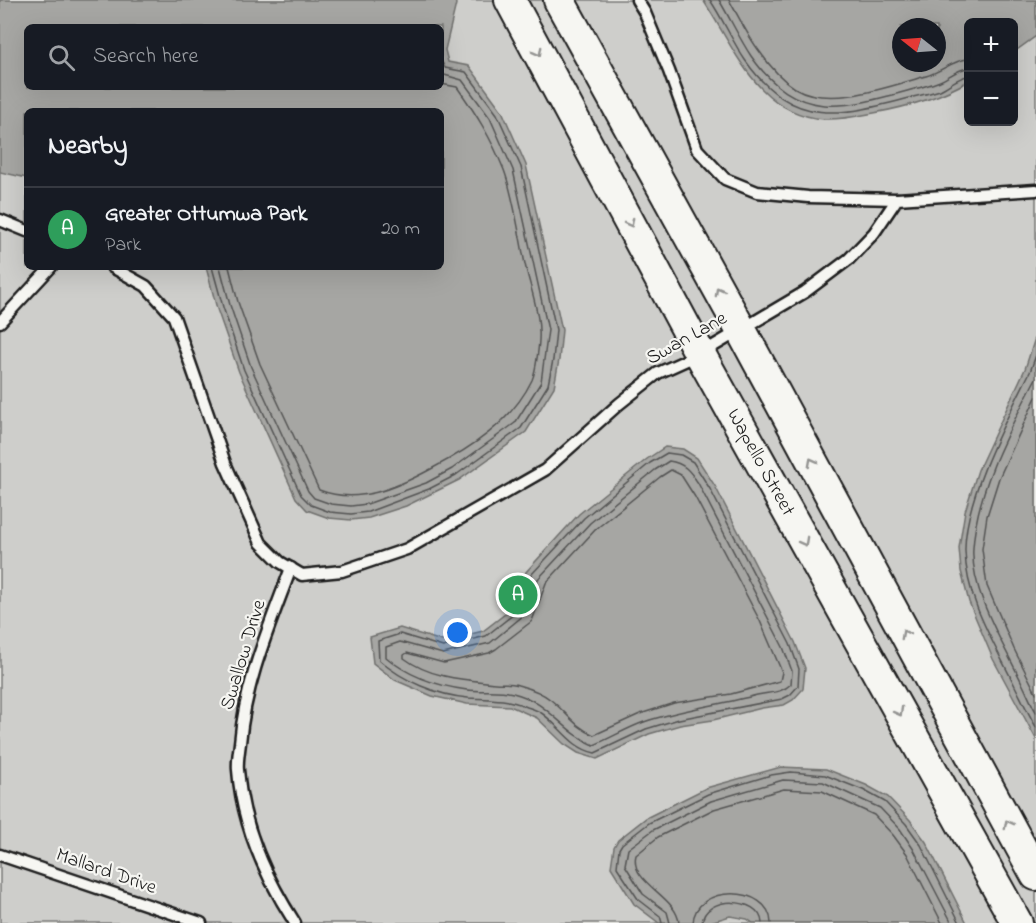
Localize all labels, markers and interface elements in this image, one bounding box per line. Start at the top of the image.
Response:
north arrow [892,18,946,72]
map controls [964,18,1018,126]
button: + [964,18,1018,72]
search box [24,24,444,90]
icon: search [45,41,78,74]
text: Search here [93,41,198,73]
one-way arrow [531,45,542,56]
button: − [964,72,1018,126]
text: Nearby [48,128,127,166]
text: Greater Ottumwa Park [105,199,307,231]
text: A [61,215,74,244]
text: 20 m [381,215,420,244]
one-way arrow [623,217,634,228]
text: Park [105,231,141,260]
one-way arrow [715,287,726,297]
street label: Swan Lane [641,305,733,373]
street label: Wapello Street [719,404,802,522]
one-way arrow [808,458,819,468]
one-way arrow [797,536,808,546]
pin: A [498,572,538,618]
street label: Swallow Drive [214,596,275,714]
your location [443,618,472,647]
one-way arrow [901,629,912,640]
one-way arrow [892,706,903,716]
one-way arrow [1004,819,1015,830]
street label: Mallard Drive [52,841,160,903]

